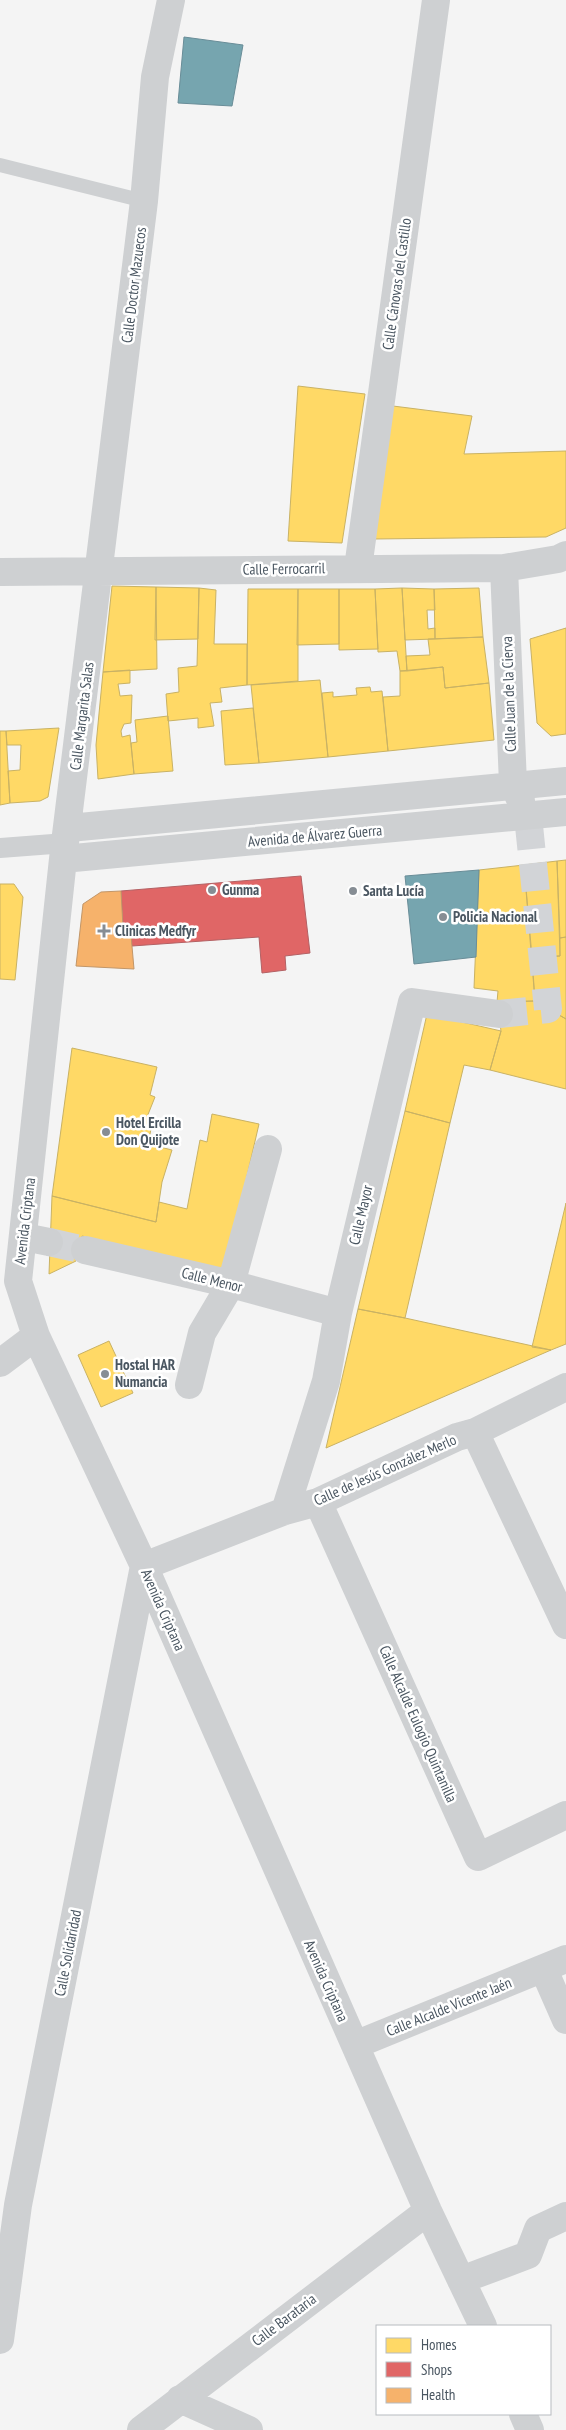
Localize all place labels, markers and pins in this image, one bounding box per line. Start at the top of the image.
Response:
place label: Gunma [222,880,259,899]
place label: Santa Lucía [363,881,424,900]
marker: Gunma [206,884,218,896]
marker: Santa Lucía [347,885,359,897]
place label: Policia Nacional [453,907,538,926]
marker: Policia Nacional [437,911,449,923]
place label: Clinicas Medfyr [115,921,197,940]
marker: Clinicas Medfyr [97,924,111,938]
place label: Hotel Ercilla Don Quijote [116,1113,181,1149]
marker: Hotel Ercilla Don Quijote [100,1126,112,1138]
place label: Hostal HAR Numancia [115,1355,176,1391]
marker: Hostal HAR Numancia [99,1368,111,1380]

